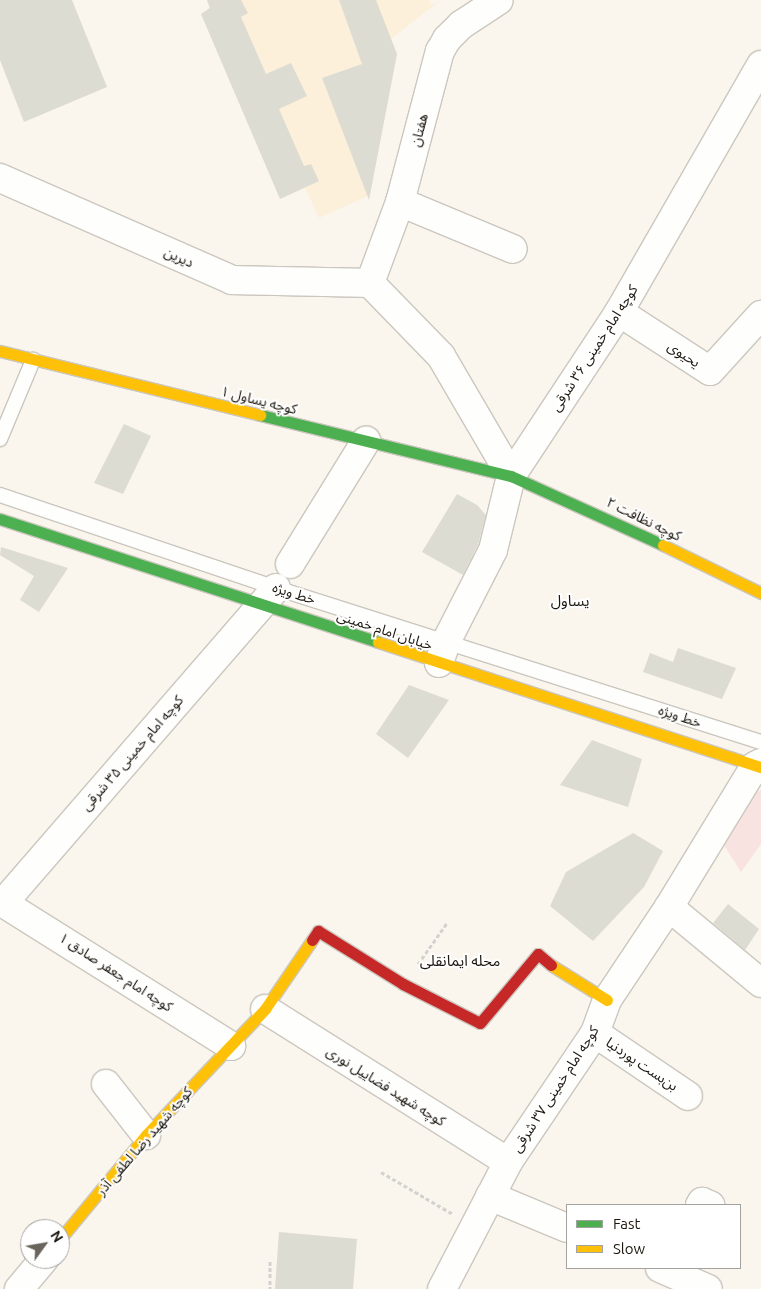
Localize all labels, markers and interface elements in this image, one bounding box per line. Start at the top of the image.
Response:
street label: هفتان [407,111,431,149]
street label: دیرین [162,243,196,271]
street label: کوچه امام خمینی ۳۶ شرقی [547,282,641,414]
street label: یحیوی [665,337,703,371]
street label: کوچه یساول ۱ [219,382,299,418]
street label: کوچه نظافت ۲ [604,494,684,544]
street label: خط ویژه [270,579,318,607]
district label: یساول [551,592,589,610]
street label: خیابان امام خمینی [335,607,435,653]
street label: کوچه امام خمینی ۳۵ شرقی [77,692,187,814]
street label: خط ویژه [656,701,704,731]
street label: کوچه امام جعفر صادق ۱ [56,929,176,1015]
district label: محله ایمانقلی [420,952,500,970]
street label: کوچه امام خمینی ۳۷ شرقی [508,1023,602,1155]
street label: بن‌بست پوردنیا [603,1034,681,1094]
street label: کوچه شهید فضاییل نوری [323,1043,449,1129]
street label: کوچه شهید رضا لطفی آذر [92,1083,196,1199]
legend [566,1204,741,1269]
text: Fast [613,1215,640,1232]
north arrow [20,1219,70,1269]
text: N [47,1228,66,1245]
text: Slow [613,1240,645,1257]

